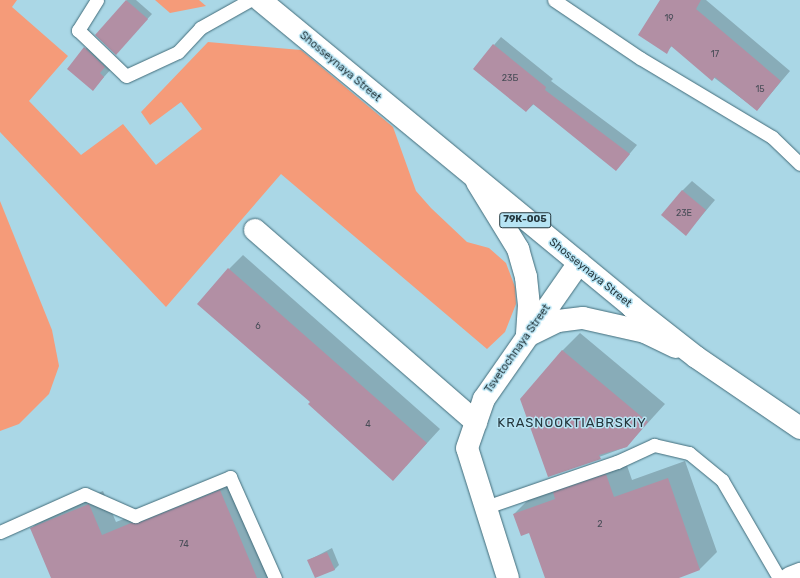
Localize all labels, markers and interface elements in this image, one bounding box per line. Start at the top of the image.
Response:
house number: 19 [664,13,674,23]
street label: Shosseynaya Street [297,29,383,105]
house number: 17 [711,49,719,59]
house number: 23Б [502,73,518,83]
house number: 15 [755,84,765,94]
house number: 23Е [676,208,692,218]
road number: 79К-005 [499,212,551,228]
street label: Shosseynaya Street [546,236,634,310]
street label: Tsvetochnaya Street [482,302,554,396]
house number: 6 [255,321,261,331]
district label: KRASNOOKTIABRSKIY [497,415,647,431]
house number: 4 [365,419,371,429]
house number: 2 [597,519,603,529]
house number: 74 [179,539,189,549]

